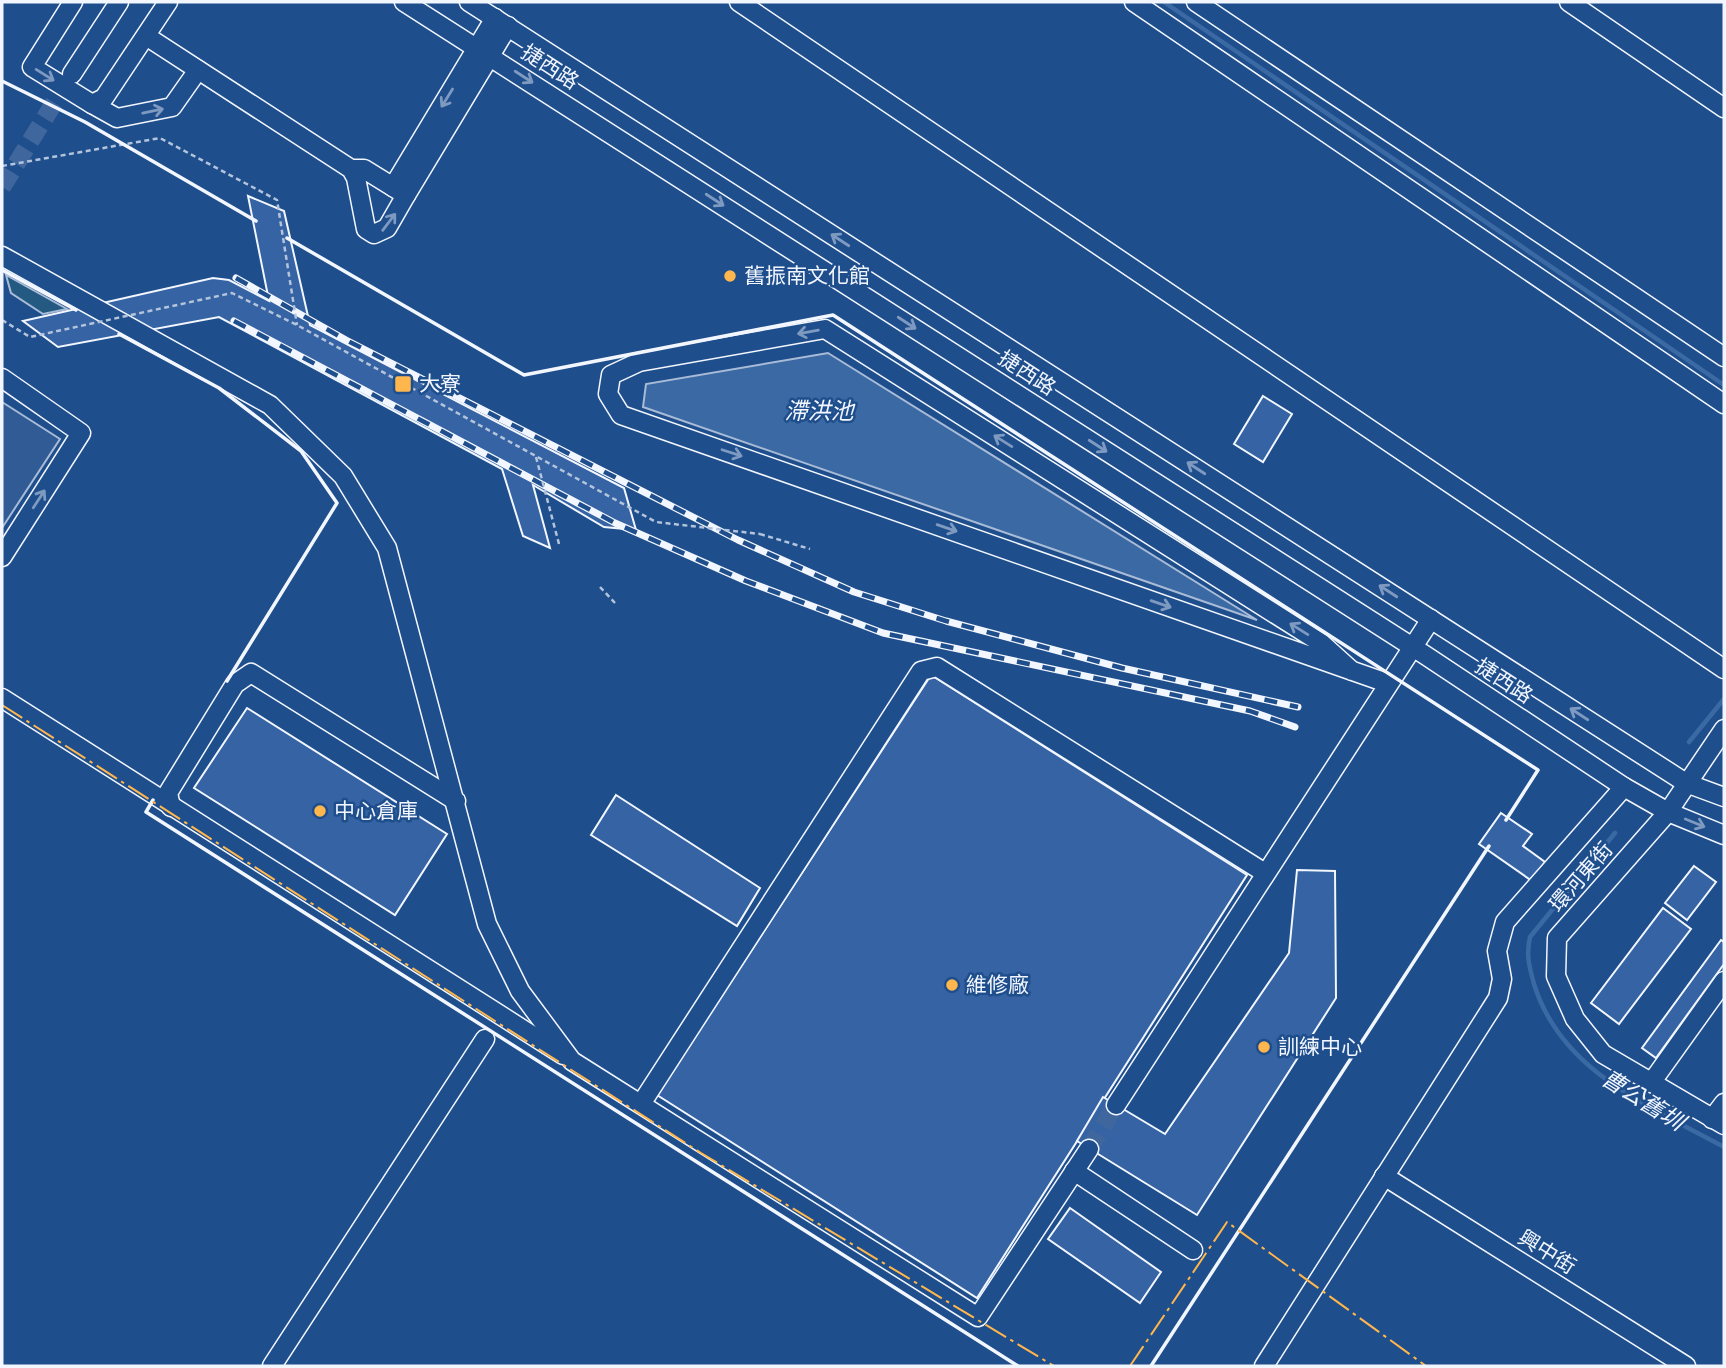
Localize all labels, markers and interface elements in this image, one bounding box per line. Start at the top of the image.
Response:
street label: 捷西路 [517,39,583,94]
one-way arrow [35,68,55,82]
one-way arrow [514,70,533,85]
one-way arrow [440,87,454,107]
one-way arrow [141,103,164,117]
one-way arrow [705,194,725,208]
one-way arrow [382,213,397,232]
one-way arrow [831,232,850,247]
place label: 舊振南文化館 [744,263,870,288]
marker: 舊振南文化館 [722,268,738,284]
one-way arrow [896,316,916,330]
one-way arrow [797,326,820,339]
street label: 捷西路 [994,345,1060,400]
place label: 大寮 [419,371,461,396]
marker: 大寮 [393,374,413,394]
water label: 滯洪池 [785,397,856,425]
one-way arrow [994,434,1014,448]
one-way arrow [1088,439,1108,453]
one-way arrow [721,447,743,460]
one-way arrow [1187,461,1207,475]
one-way arrow [31,490,46,509]
one-way arrow [935,523,957,535]
one-way arrow [1379,584,1398,599]
one-way arrow [1150,599,1172,611]
one-way arrow [1290,621,1309,636]
street label: 捷西路 [1471,653,1537,708]
one-way arrow [1570,707,1590,721]
place label: 中心倉庫 [334,798,418,823]
marker: 中心倉庫 [312,803,328,819]
one-way arrow [1684,817,1706,830]
street label: 環河東街 [1544,837,1618,917]
place label: 維修廠 [966,972,1029,997]
marker: 維修廠 [944,977,960,993]
place label: 訓練中心 [1278,1034,1362,1059]
marker: 訓練中心 [1256,1039,1272,1055]
water label: 曹公舊圳 [1597,1064,1692,1138]
street label: 興中街 [1514,1224,1581,1279]

